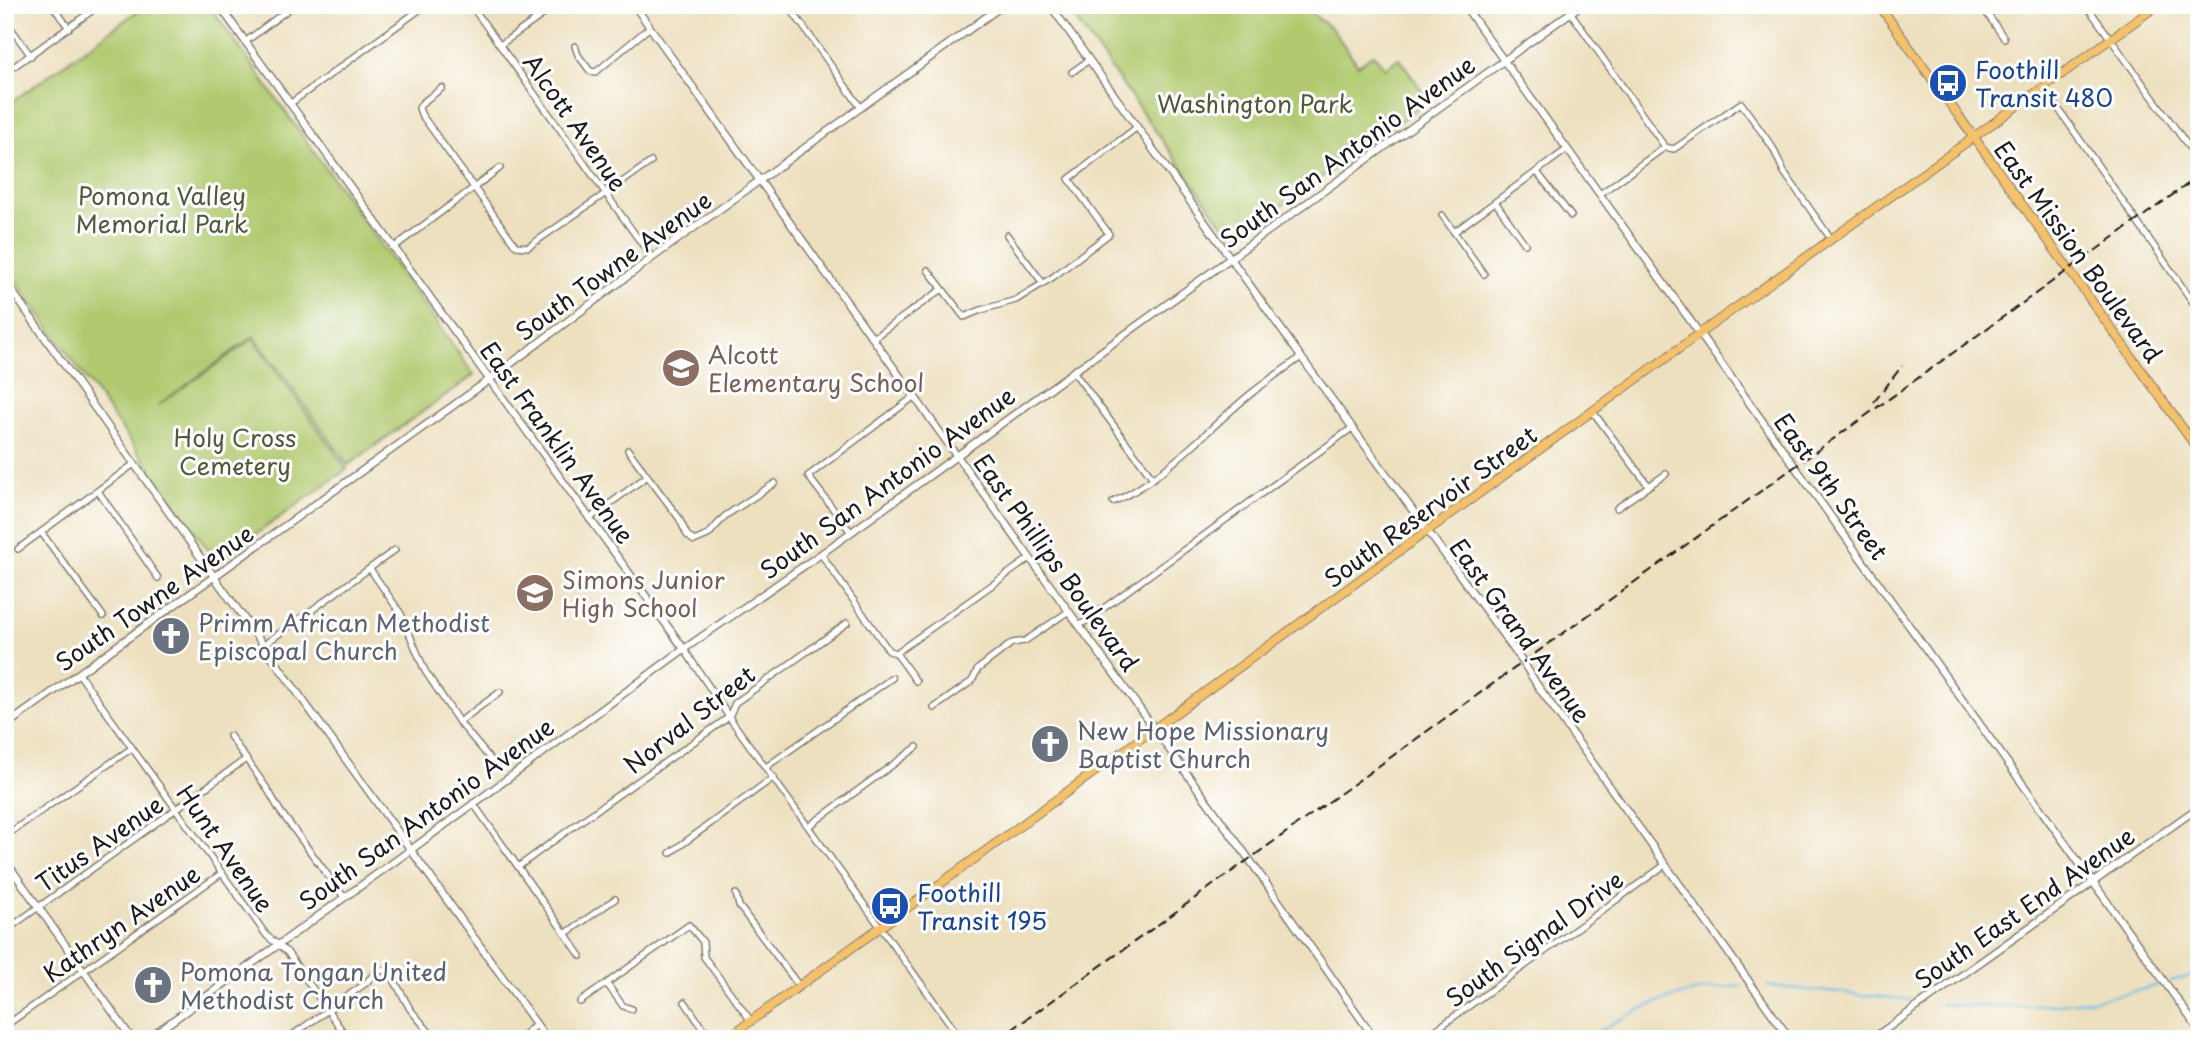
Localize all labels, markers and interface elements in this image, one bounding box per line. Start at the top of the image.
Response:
street label: Alcott Avenue [515,46,637,198]
street label: South San Antonio Avenue [1212,46,1482,256]
place label: Foothill Transit 480 [1975,51,2113,115]
bus stop icon: Foothill Transit 480 [1927,62,1969,104]
park label: Washington Park [1157,85,1353,121]
street label: East Mission Boulevard [1986,133,2172,370]
park label: Pomona Valley Memorial Park [76,177,248,241]
street label: South Towne Avenue [508,181,718,349]
street label: East Franklin Avenue [472,333,644,551]
place label: Alcott Elementary School [708,336,924,400]
school or university icon: Alcott Elementary School [660,347,702,389]
street label: South San Antonio Avenue [752,377,1022,587]
street label: East 9th Street [1766,405,1898,567]
street label: South Reservoir Street [1316,416,1544,596]
park label: Holy Cross Cemetery [174,419,296,483]
street label: East Phillips Boulevard [966,446,1148,678]
street label: South Towne Avenue [48,515,260,679]
street label: East Grand Avenue [1442,530,1600,730]
place label: Simons Junior High School [562,561,725,625]
school or university icon: Simons Junior High School [514,572,556,614]
place label: Primm African Methodist Episcopal Church [198,604,490,668]
church icon: Primm African Methodist Episcopal Church [150,615,192,657]
street label: Norval Street [616,656,762,782]
street label: South San Antonio Avenue [291,708,561,918]
place label: New Hope Missionary Baptist Church [1077,712,1329,776]
church icon: New Hope Missionary Baptist Church [1029,723,1071,765]
street label: Hunt Avenue [169,777,283,919]
street label: Titus Avenue [28,786,170,900]
street label: South East End Avenue [1907,817,2141,997]
street label: Kathryn Avenue [35,855,207,991]
street label: South Signal Drive [1438,861,1630,1015]
place label: Foothill Transit 195 [917,874,1047,938]
bus stop icon: Foothill Transit 195 [869,885,911,927]
place label: Pomona Tongan United Methodist Church [180,953,447,1017]
church icon: Pomona Tongan United Methodist Church [132,964,174,1006]

